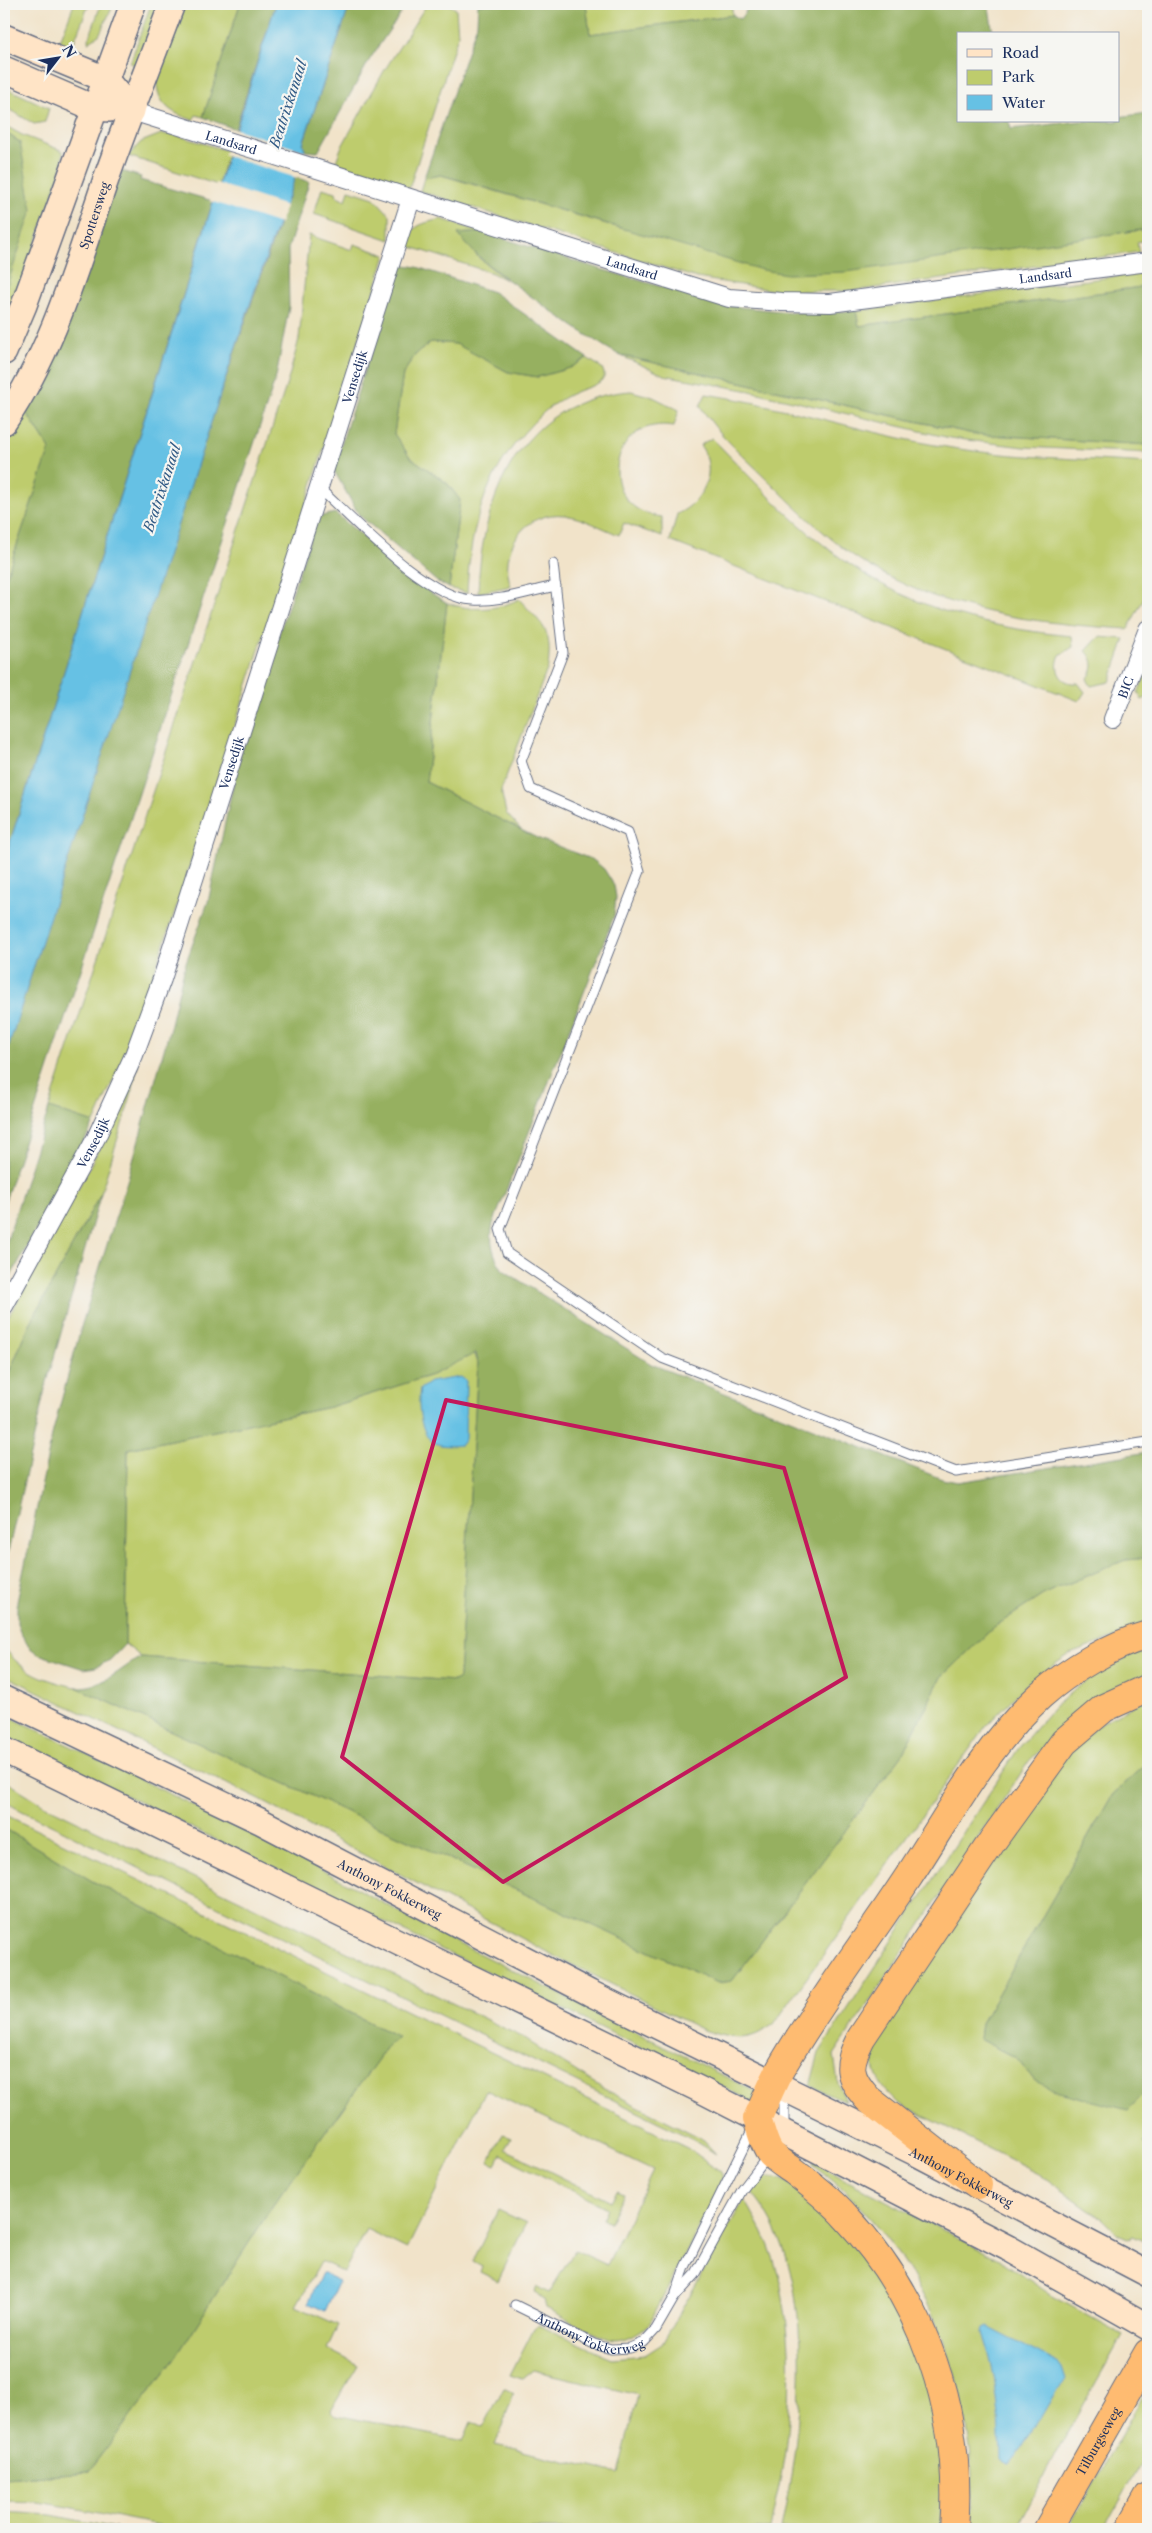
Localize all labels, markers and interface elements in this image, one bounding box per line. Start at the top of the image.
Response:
north arrow [32,32,82,82]
legend [957,32,1120,122]
text: N [58,41,80,61]
text: Road [1002,43,1039,62]
water label: Beatrixkanaal [265,56,311,151]
text: Park [1002,67,1036,86]
text: Water [1001,93,1046,112]
street label: Landsard [204,127,259,157]
street label: Spottersweg [76,179,112,251]
street label: Landsard [605,253,660,283]
street label: Landsard [1018,264,1073,286]
street label: Vensedijk [338,347,370,406]
water label: Beatrixkanaal [139,440,185,535]
street label: BIC [1114,674,1136,700]
street label: Vensedijk [215,733,247,792]
street label: Vensedijk [73,1114,112,1172]
street label: Anthony Fokkerweg [335,1855,445,1922]
street label: Anthony Fokkerweg [906,2143,1016,2210]
street label: Anthony Fokkerweg [533,2309,647,2357]
street label: Tilburgseweg [1072,2404,1124,2478]

